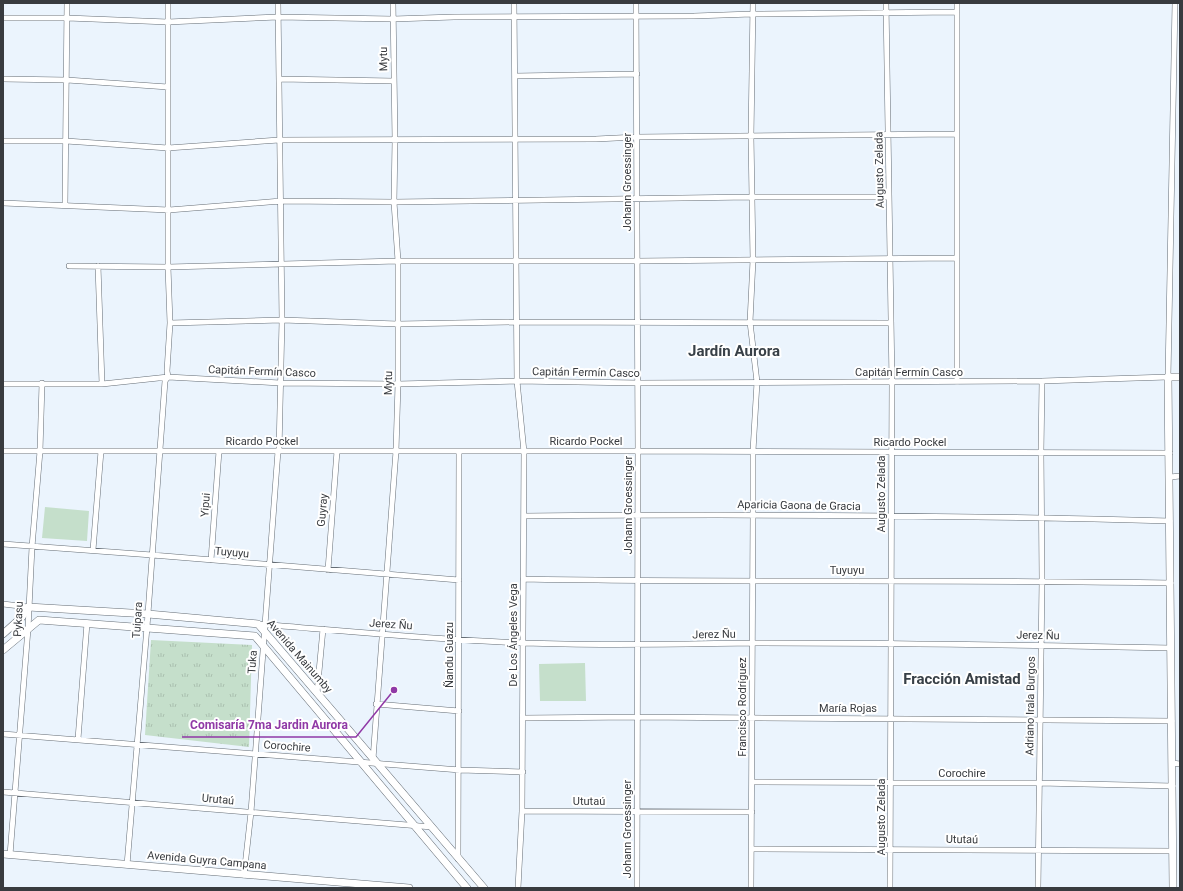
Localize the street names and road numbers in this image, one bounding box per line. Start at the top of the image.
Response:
street label: Mytu [377,47,390,71]
street label: Augusto Zelada [872,131,887,208]
street label: Johann Groessinger [621,133,634,231]
street label: Capitán Fermín Casco [208,363,316,380]
street label: Capitán Fermín Casco [532,365,640,380]
street label: Capitán Fermín Casco [855,366,963,379]
street label: Mytu [382,371,395,395]
street label: Ricardo Pockel [226,435,298,448]
street label: Ricardo Pockel [550,435,622,448]
street label: Ricardo Pockel [874,436,946,449]
street label: Johann Groessinger [622,456,635,554]
street label: Augusto Zelada [875,456,888,532]
street label: Guyray [315,492,330,527]
street label: Yipui [198,493,213,518]
street label: Aparicia Gaona de Gracia [737,498,861,513]
street label: Tuyuyu [214,545,250,560]
street label: Tuyuyu [830,564,864,577]
street label: De Los Ángeles Vega [507,583,520,687]
street label: Pykasu [11,601,26,637]
street label: Tuipara [130,601,145,639]
street label: Jerez Ñu [369,616,413,632]
street label: Avenida Mainumby [264,617,336,696]
street label: Ñandu Guazu [443,622,456,688]
street label: Jerez Ñu [692,628,736,641]
street label: Jerez Ñu [1016,629,1060,642]
street label: Tuka [245,650,260,674]
street label: Adriano Irala Burgos [1023,656,1038,756]
street label: Francisco Rodríguez [736,657,749,757]
street label: María Rojas [819,702,877,715]
street label: Corochire [263,738,311,755]
street label: Corochire [938,767,986,780]
street label: Augusto Zelada [875,779,888,855]
street label: Johann Groessinger [621,780,634,878]
street label: Urutaú [201,792,235,807]
street label: Ututaú [573,795,605,808]
street label: Ututaú [946,833,978,846]
street label: Avenida Guyra Campana [147,849,267,872]

